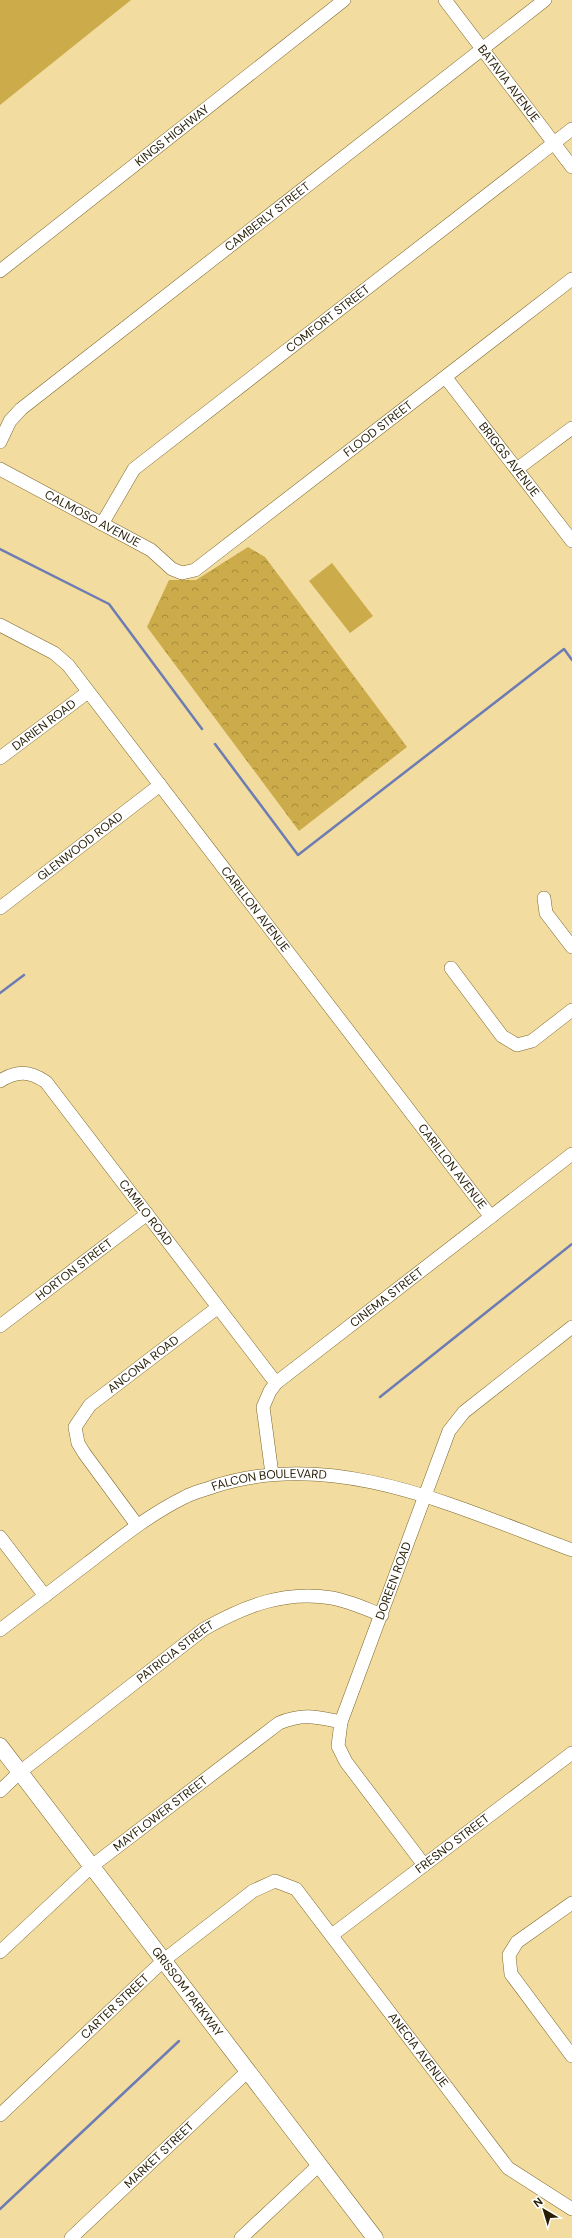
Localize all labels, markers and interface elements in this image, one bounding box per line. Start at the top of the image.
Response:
street label: BATAVIA AVENUE [474,42,543,126]
street label: KINGS HIGHWAY [132,101,213,170]
street label: CAMBERLY STREET [221,178,313,255]
street label: COMFORT STREET [283,281,373,356]
street label: FLOOD STREET [340,397,416,460]
street label: BRIGGS AVENUE [475,419,543,500]
street label: CALMOSO AVENUE [42,486,143,551]
street label: DARIEN ROAD [9,696,79,754]
street label: GLENWOOD ROAD [34,808,126,884]
street label: CARILLON AVENUE [217,863,293,955]
street label: CARILLON AVENUE [414,1120,490,1213]
street label: CAMILO ROAD [115,1176,176,1249]
street label: HORTON STREET [32,1235,116,1304]
street label: CINEMA STREET [347,1264,427,1331]
street label: ANCONA ROAD [104,1332,182,1397]
street label: FALCON BOULEVARD [209,1466,327,1495]
street label: DOREEN ROAD [372,1540,415,1622]
street label: PATRICIA STREET [133,1617,217,1686]
street label: MAYFLOWER STREET [110,1772,211,1855]
street label: FRESNO STREET [412,1810,493,1877]
street label: GRISSOM PARKWAY [148,1944,227,2040]
street label: CARTER STREET [77,1970,153,2043]
street label: ANECIA AVENUE [385,2009,452,2091]
street label: MARKET STREET [121,2118,197,2192]
north arrow [524,2190,564,2230]
text: N [530,2194,545,2210]

